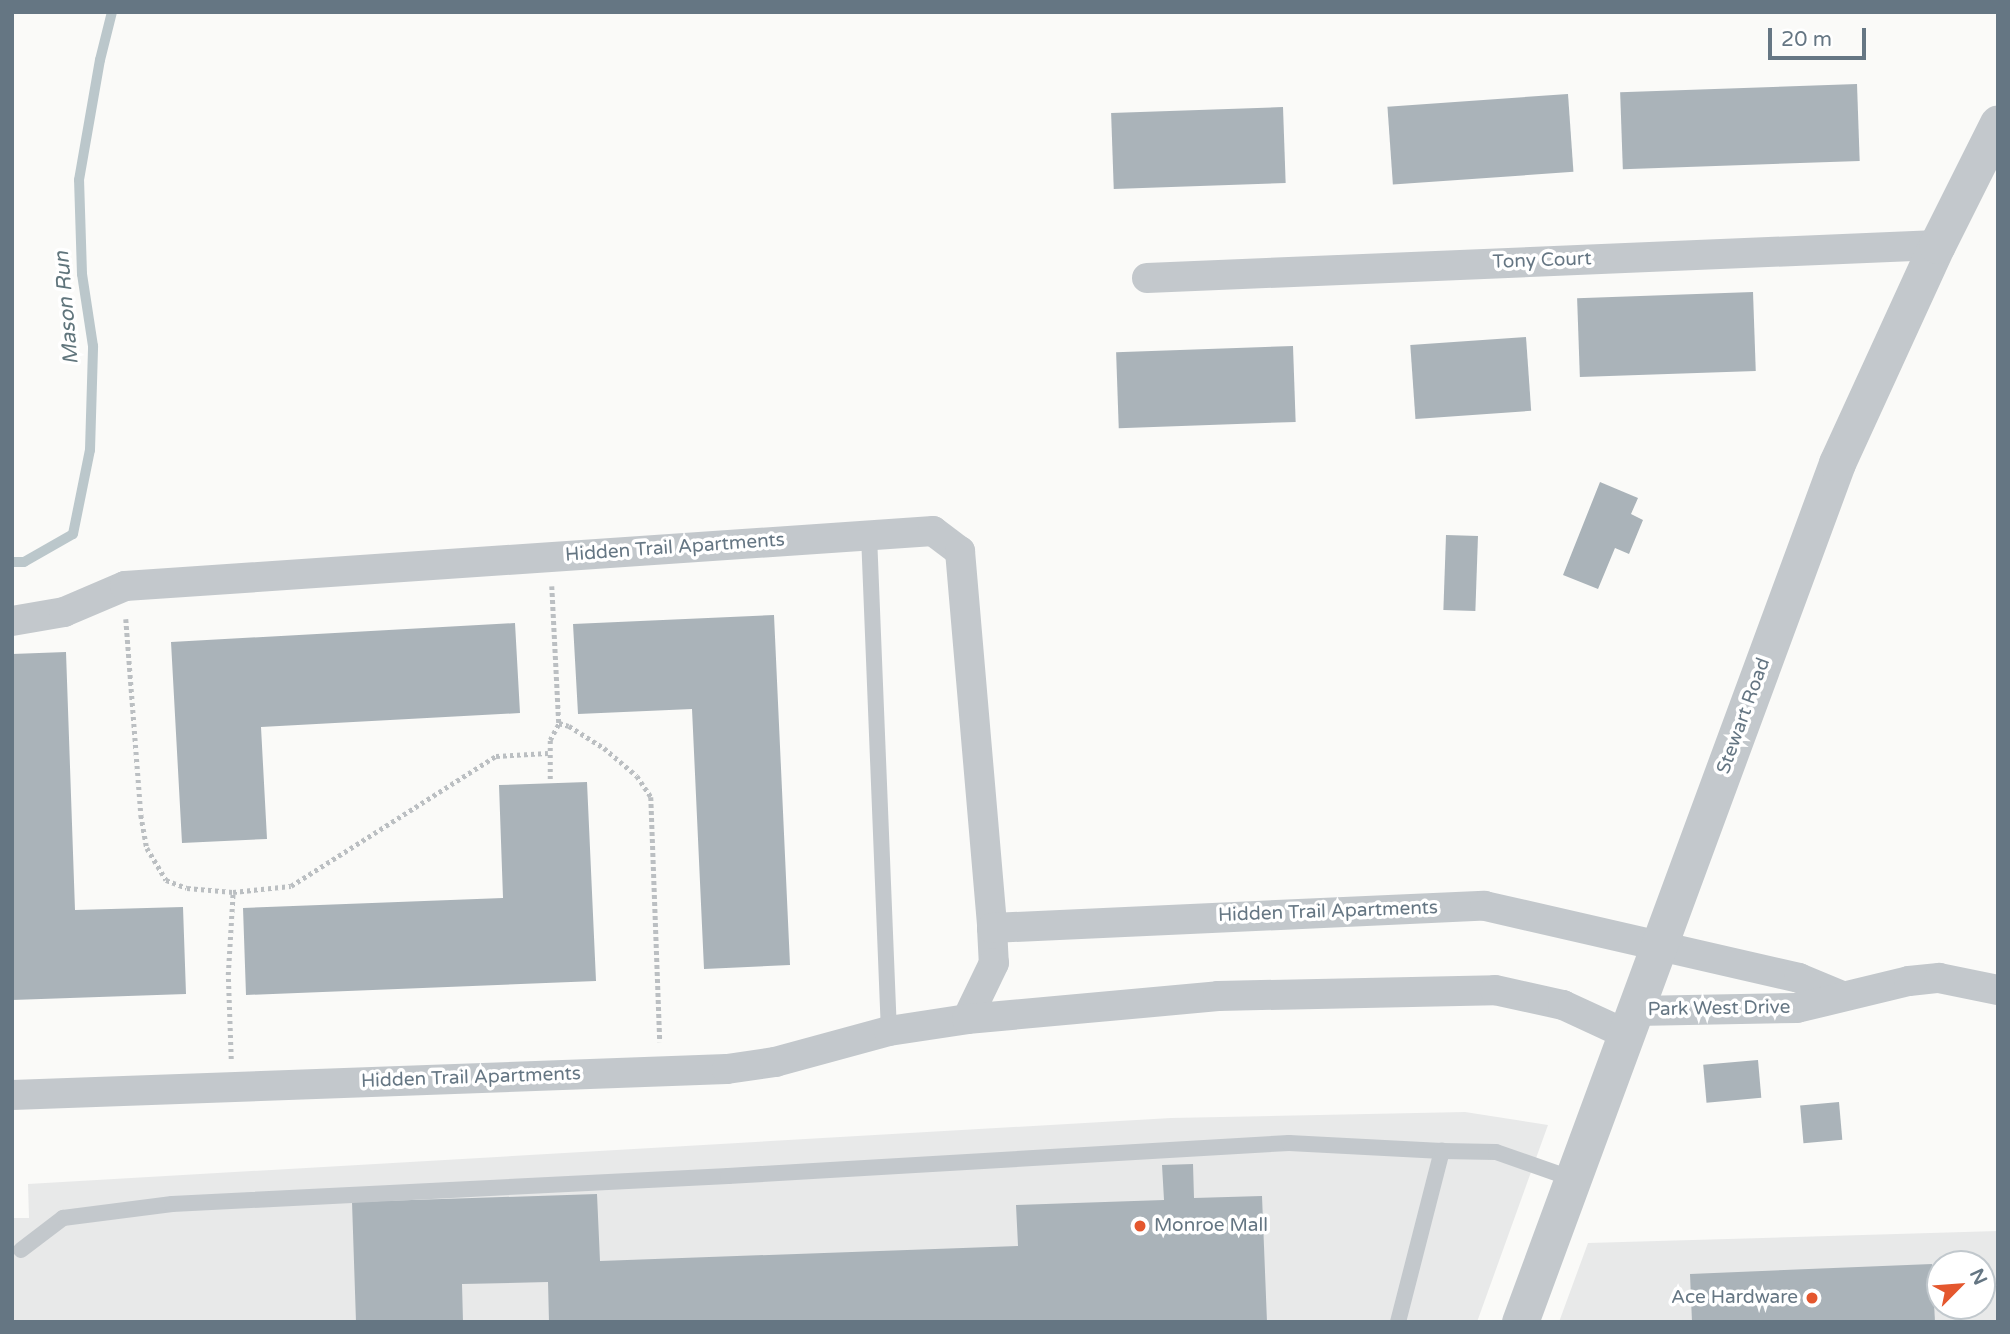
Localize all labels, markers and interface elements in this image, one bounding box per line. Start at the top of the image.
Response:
scale bar [1772,14,1870,58]
text: 20 m [1781,27,1832,52]
street label: Tony Court [1492,248,1592,274]
water label: Mason Run [49,250,85,366]
street label: Hidden Trail Apartments [564,529,786,567]
street label: Stewart Road [1712,655,1776,777]
street label: Hidden Trail Apartments [1218,897,1438,927]
street label: Park West Drive [1647,996,1791,1022]
street label: Hidden Trail Apartments [361,1063,581,1093]
place label: Monroe Mall [1154,1215,1268,1237]
marker: Monroe Mall [1132,1218,1148,1234]
north arrow [1926,1250,1996,1320]
text: N [1965,1265,1991,1289]
place label: Ace Hardware [1671,1287,1798,1309]
marker: Ace Hardware [1804,1290,1820,1306]

